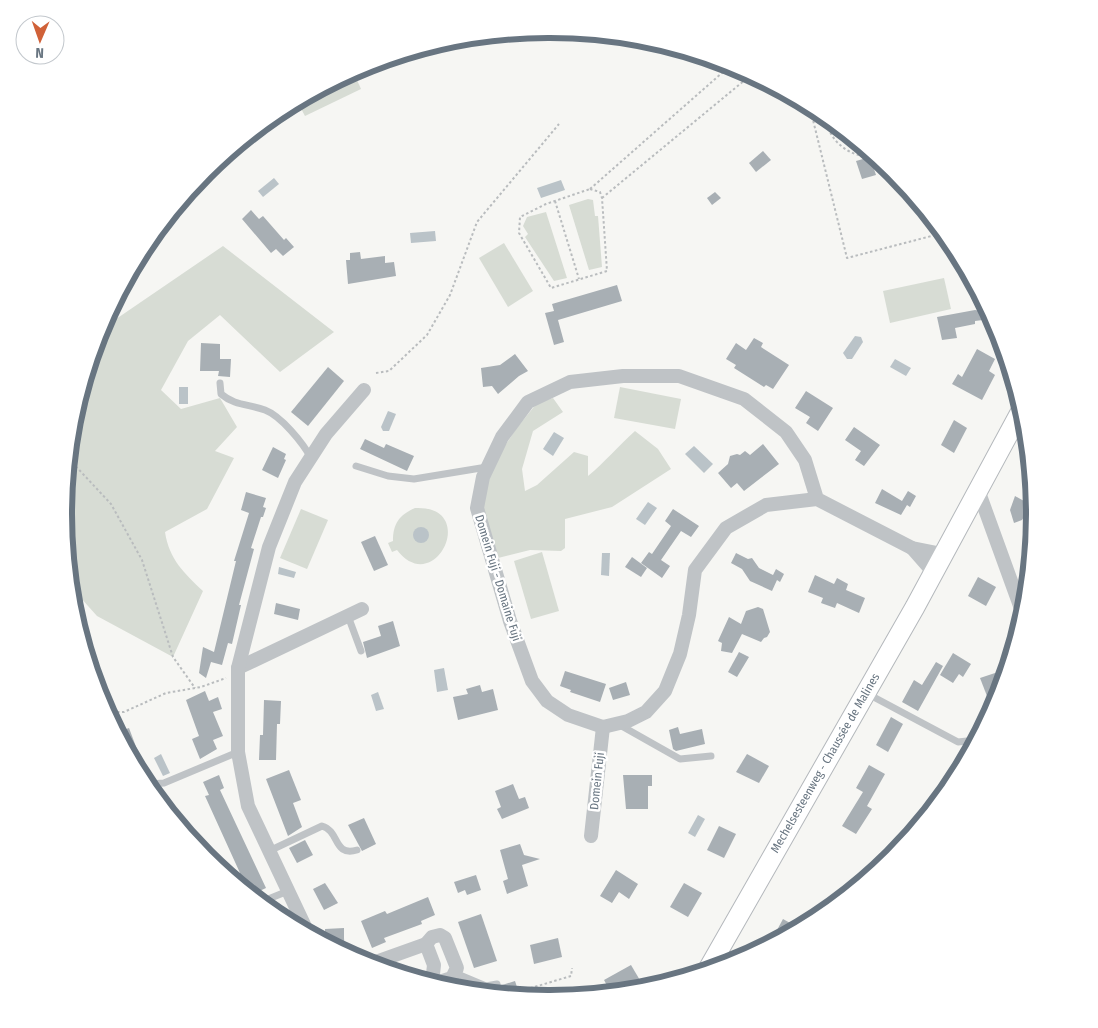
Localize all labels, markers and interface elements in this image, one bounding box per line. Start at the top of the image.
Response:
north arrow [15,15,65,65]
text: N [35,44,44,61]
street label: Domein Fuji - Domaine Fuji [472,513,524,643]
street label: Mechelsesteenweg - Chaussée de Malines [768,671,882,855]
street label: Domein Fuji [587,752,607,810]

